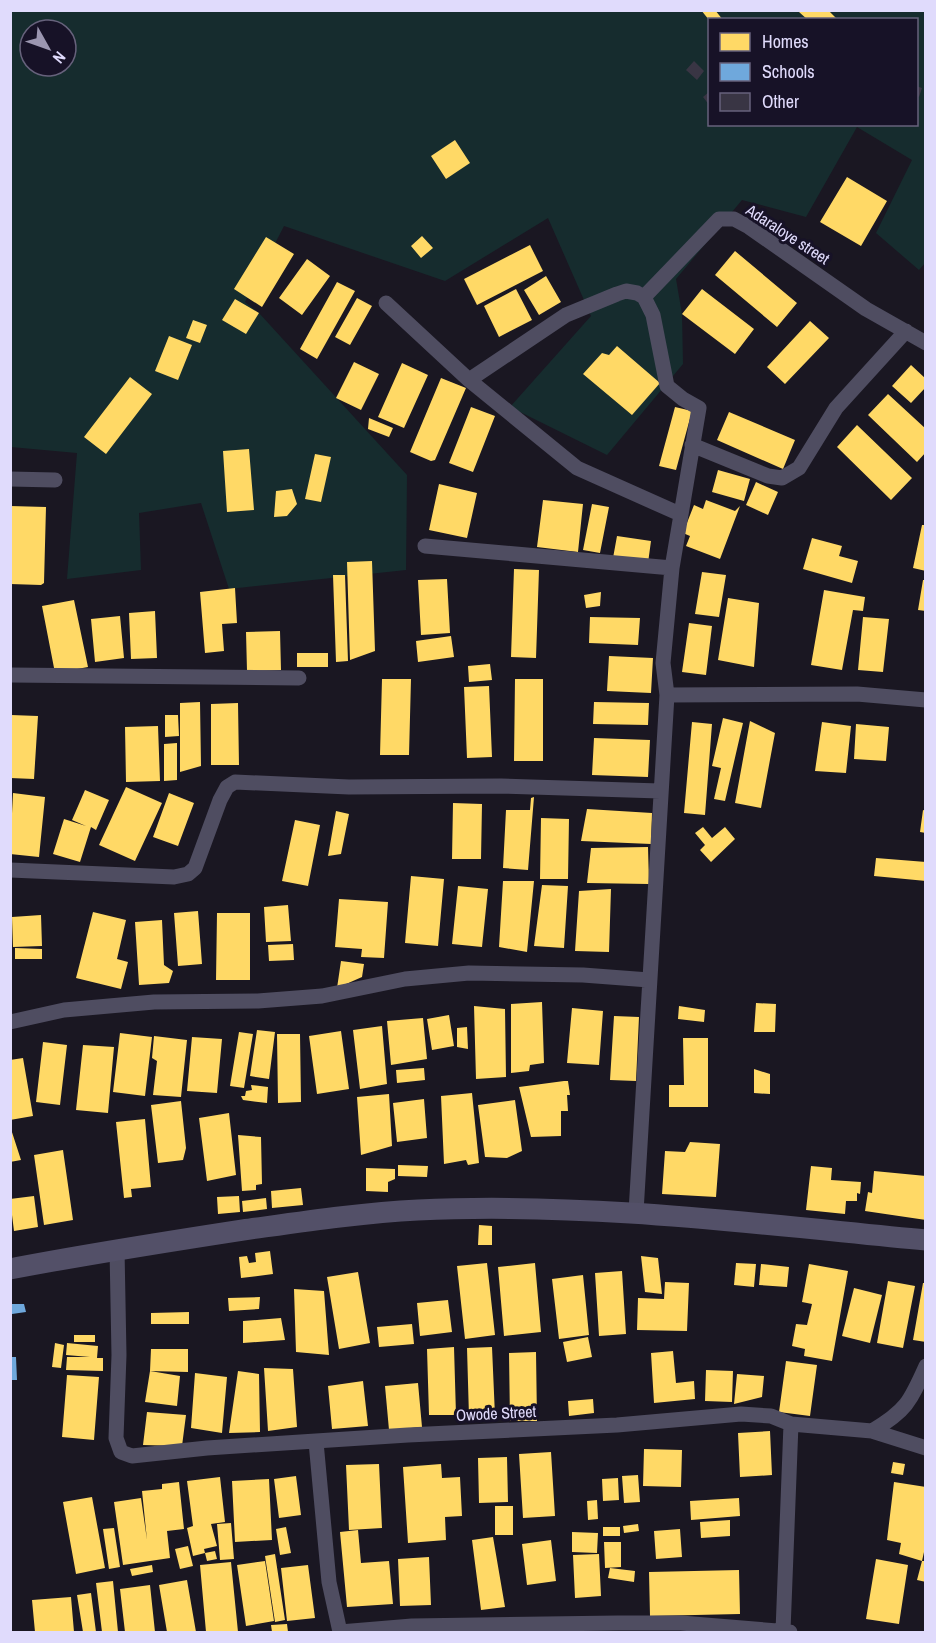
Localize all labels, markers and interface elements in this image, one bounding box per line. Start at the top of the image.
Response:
north arrow [18,18,78,78]
legend [708,18,918,126]
text: Homes [762,29,809,54]
text: N [48,47,71,68]
text: Schools [762,59,815,84]
text: Other [762,89,799,114]
street label: Adaraloye street [741,198,834,269]
street label: Owode Street [455,1400,537,1426]

